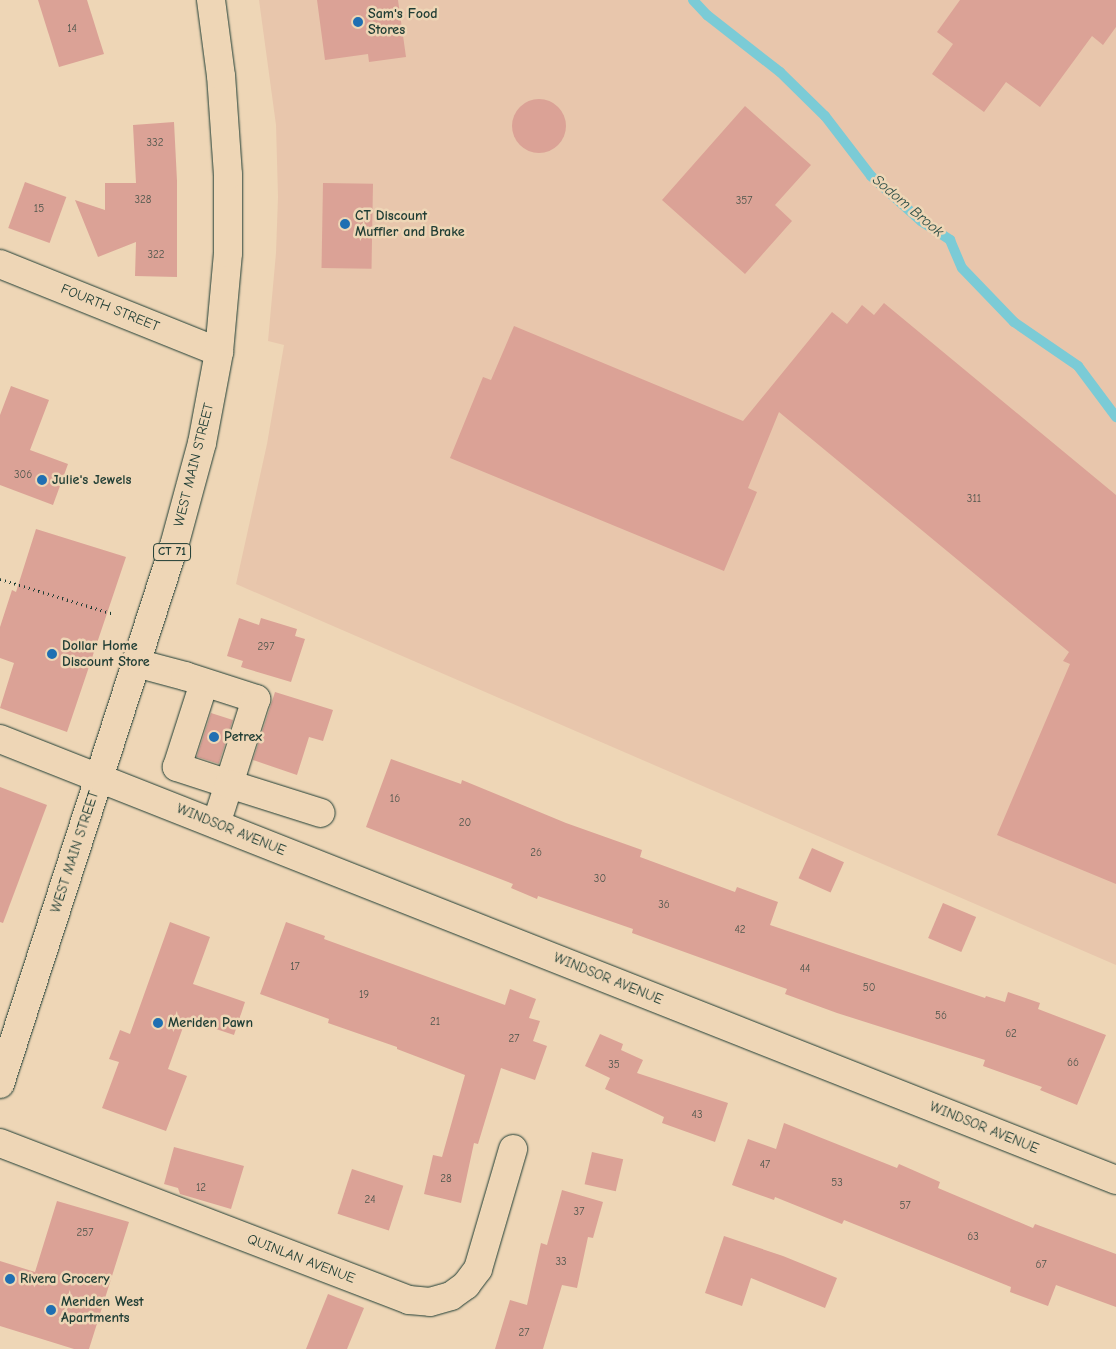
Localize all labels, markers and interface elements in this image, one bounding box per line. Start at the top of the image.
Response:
place label: Sam's Food Stores [368,6,438,38]
marker: Sam's Food Stores [352,16,364,28]
house number: 14 [67,22,77,36]
house number: 332 [147,136,163,150]
water label: Sodom Brook [869,171,947,241]
house number: 328 [135,193,151,207]
house number: 357 [736,194,752,208]
house number: 15 [34,202,44,216]
place label: CT Discount Muffler and Brake [355,208,465,240]
marker: CT Discount Muffler and Brake [339,218,351,230]
house number: 322 [147,248,165,262]
street label: FOURTH STREET [58,281,162,335]
street label: WEST MAIN STREET [170,401,218,529]
house number: 306 [14,468,32,482]
place label: Julie's Jewels [52,472,132,488]
marker: Julie's Jewels [36,474,48,486]
house number: 311 [967,492,981,506]
road number: CT 71 [152,542,192,562]
place label: Dollar Home Discount Store [62,638,150,670]
house number: 297 [258,640,274,654]
marker: Dollar Home Discount Store [46,648,58,660]
place label: Petrex [224,729,262,745]
marker: Petrex [208,731,220,743]
street label: WEST MAIN STREET [47,789,103,915]
house number: 16 [390,792,400,806]
street label: WINDSOR AVENUE [174,800,288,860]
house number: 20 [459,816,471,830]
house number: 26 [530,846,542,860]
house number: 30 [594,872,606,886]
house number: 36 [658,898,670,912]
house number: 42 [734,923,746,937]
street label: WINDSOR AVENUE [551,949,665,1009]
house number: 17 [290,960,300,974]
house number: 44 [800,962,810,976]
house number: 50 [863,981,875,995]
house number: 19 [359,988,369,1002]
house number: 56 [935,1009,947,1023]
place label: Meriden Pawn [168,1015,253,1031]
house number: 21 [430,1015,440,1029]
marker: Meriden Pawn [152,1017,164,1029]
house number: 62 [1005,1027,1017,1041]
house number: 27 [509,1032,519,1046]
house number: 66 [1067,1056,1079,1070]
house number: 35 [608,1058,620,1072]
street label: WINDSOR AVENUE [927,1098,1041,1158]
house number: 43 [692,1108,702,1122]
house number: 47 [760,1158,770,1172]
house number: 28 [440,1172,452,1186]
house number: 53 [831,1176,843,1190]
house number: 12 [196,1181,206,1195]
house number: 24 [364,1193,376,1207]
house number: 57 [899,1199,911,1213]
house number: 37 [574,1205,584,1219]
house number: 257 [77,1226,93,1240]
house number: 63 [967,1230,979,1244]
street label: QUINLAN AVENUE [245,1231,357,1287]
house number: 33 [555,1255,567,1269]
house number: 67 [1035,1258,1047,1272]
place label: Rivera Grocery [20,1271,110,1287]
marker: Rivera Grocery [4,1273,16,1285]
place label: Meriden West Apartments [61,1294,144,1326]
marker: Meriden West Apartments [45,1304,57,1316]
house number: 27 [519,1326,529,1340]

